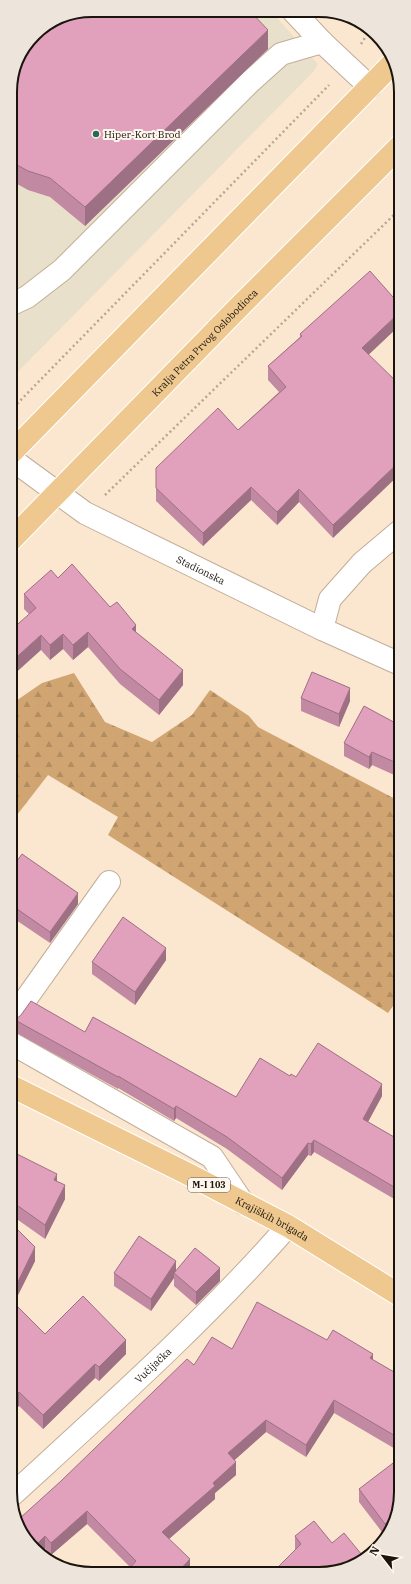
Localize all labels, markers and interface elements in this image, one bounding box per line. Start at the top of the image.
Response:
place label: Hiper-Kort Brod [104,128,181,141]
marker: Hiper-Kort Brod [91,129,101,139]
street label: Kralja Petra Prvog Oslobodioca [149,286,261,399]
street label: Stadionska [174,553,227,588]
road number: M-I 103 [188,1178,230,1192]
street label: Krajiških brigada [233,1194,312,1245]
street label: Vučijačka [132,1345,175,1386]
north arrow [363,1536,403,1576]
text: N [366,1543,383,1558]

